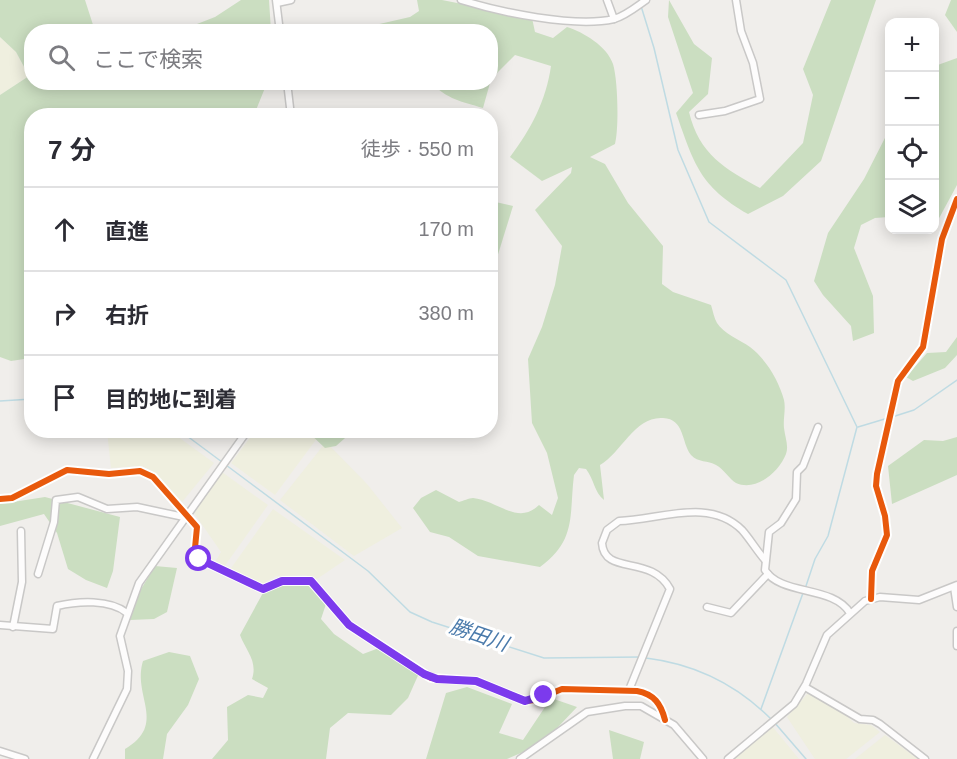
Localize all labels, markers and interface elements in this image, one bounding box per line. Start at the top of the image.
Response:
map controls [885,18,939,234]
button: + [885,18,939,72]
search box [24,24,498,90]
icon: search [45,41,78,74]
text: ここで検索 [93,47,203,72]
button: − [885,72,939,126]
button: locate [885,126,939,180]
text: 7 分 [48,135,96,165]
text: 徒歩 · 550 m [361,138,474,160]
button: layers [885,180,939,234]
icon: ahead [48,213,81,246]
text: 170 m [418,218,474,240]
text: 直進 [105,219,149,244]
icon: right [48,297,81,330]
text: 380 m [418,302,474,324]
text: 右折 [105,303,149,328]
icon: arrive [48,381,81,414]
text: 目的地に到着 [105,387,237,412]
route start [185,545,211,571]
water label: 勝田川 [447,615,513,656]
route end [530,681,556,707]

